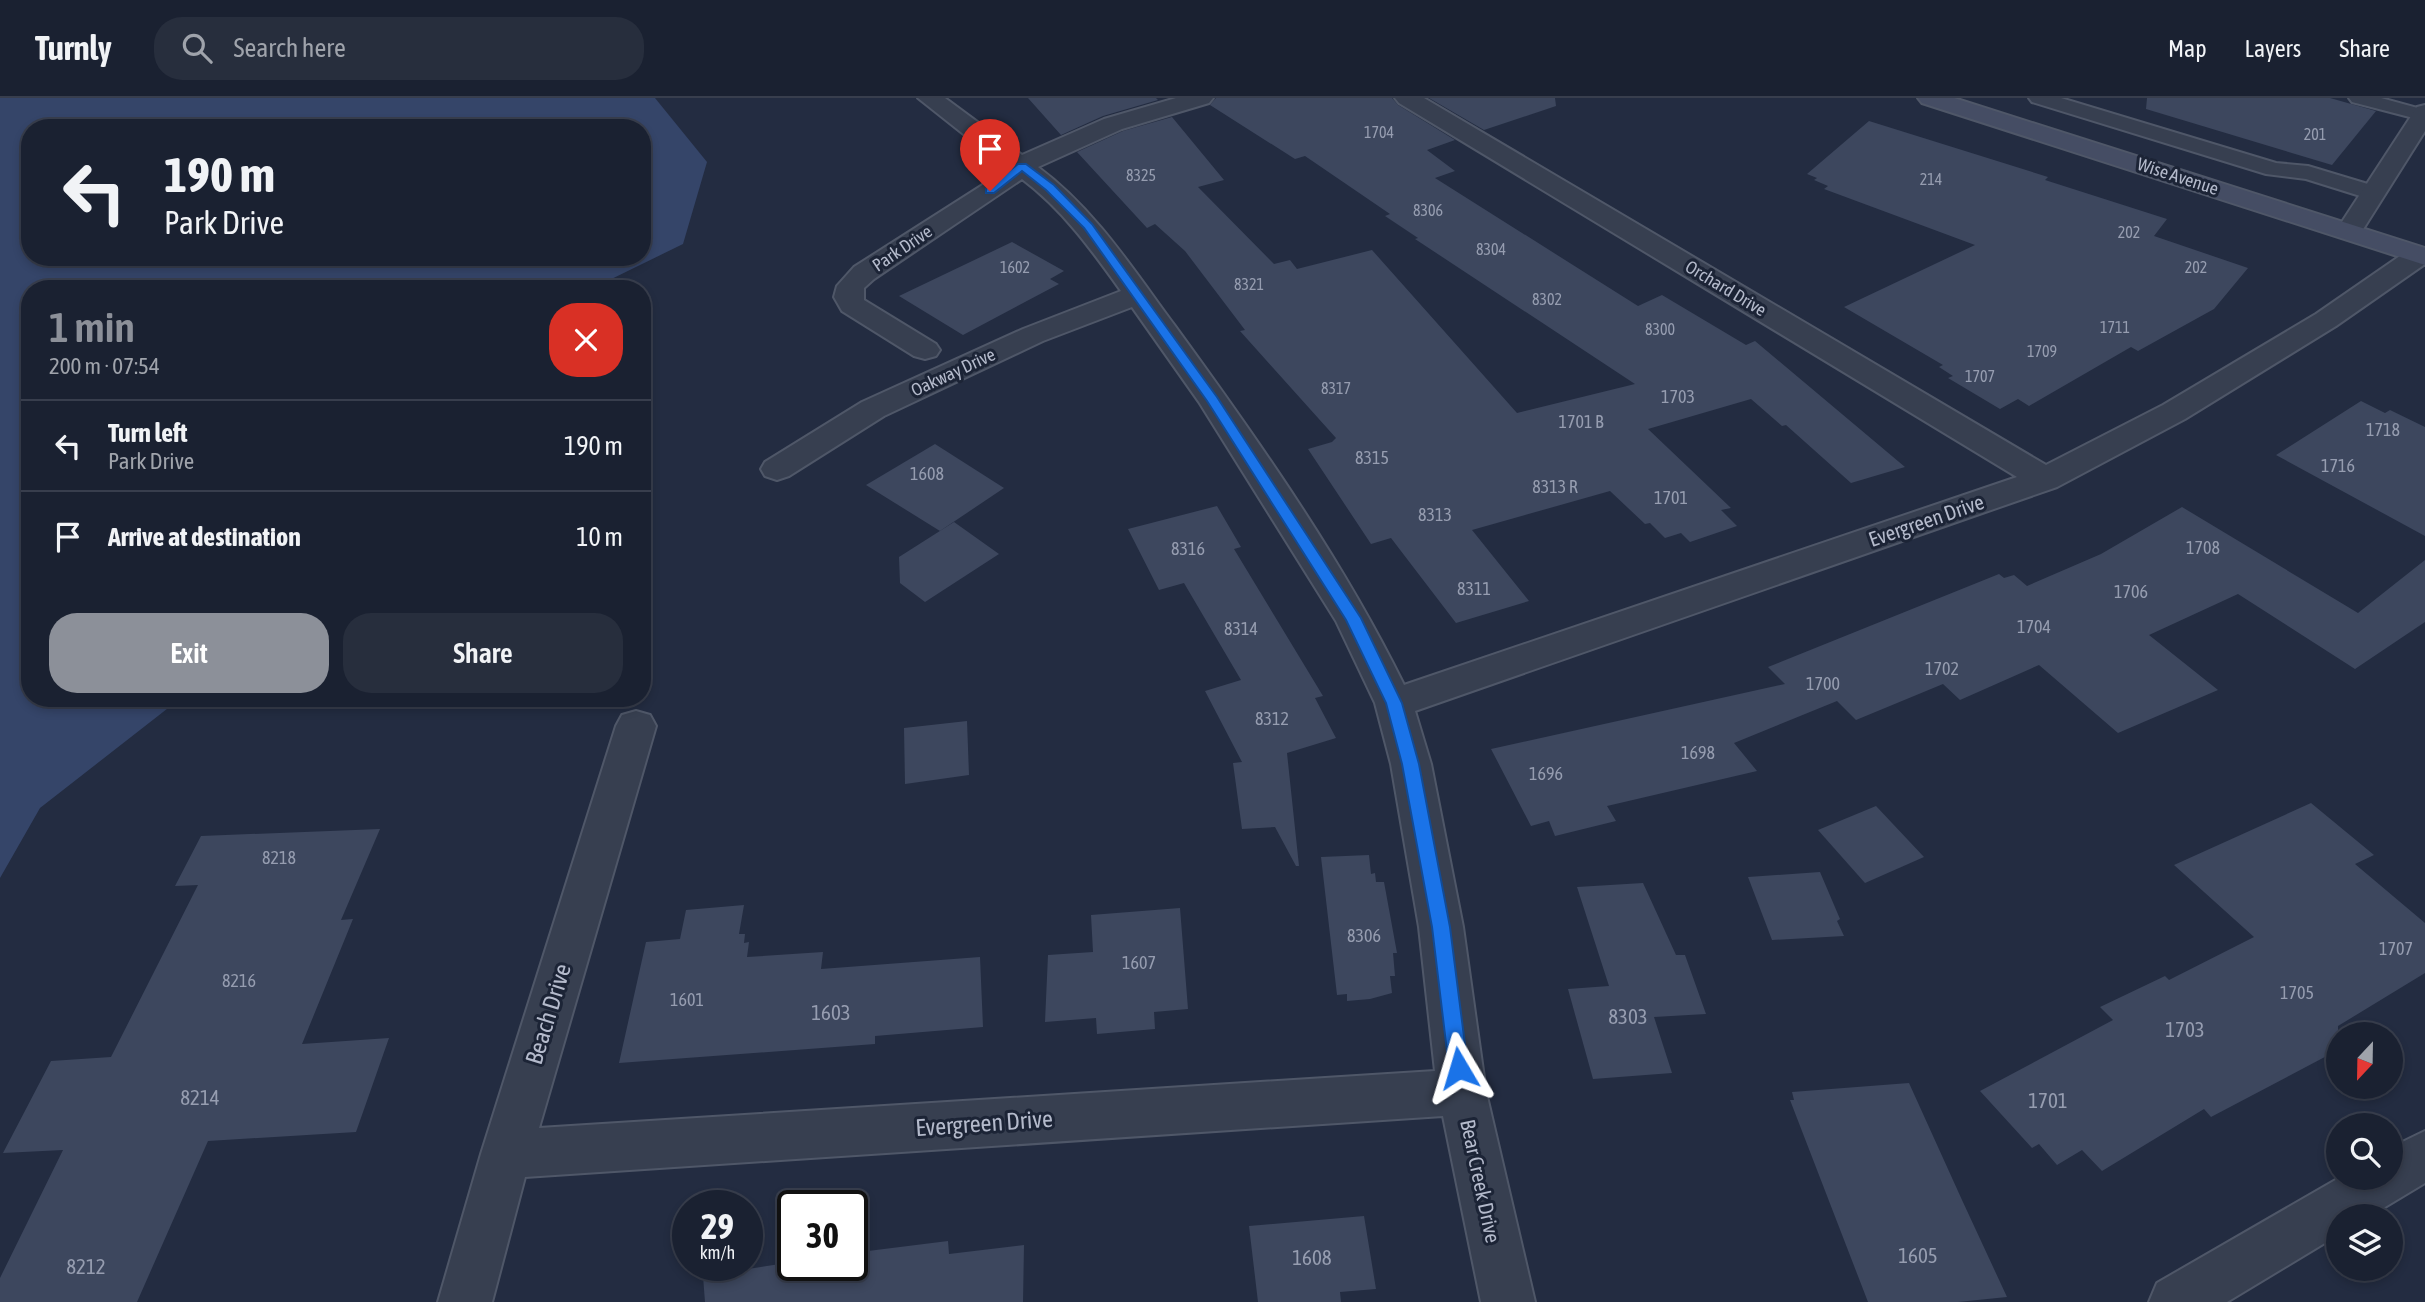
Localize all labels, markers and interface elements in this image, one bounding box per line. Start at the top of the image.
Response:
search box [154,17,644,80]
text: Turnly [35,29,112,67]
icon: search [178,29,216,67]
text: Search here [234,33,346,63]
text: Map [2168,35,2207,62]
text: Layers [2245,35,2301,62]
text: Share [2339,35,2390,62]
pin [960,119,1020,191]
house number: 1704 [1364,123,1394,141]
house number: 201 [2304,125,2326,143]
icon: arrive [971,130,1009,168]
text: 190 m [164,146,275,202]
icon: left [49,147,140,238]
street label: Wise Avenue [2135,153,2221,199]
house number: 8325 [1126,166,1156,184]
house number: 214 [1920,170,1942,188]
house number: 8306 [1413,201,1443,219]
text: Park Drive [164,204,284,241]
street label: Park Drive [868,220,936,276]
house number: 202 [2118,223,2140,241]
house number: 8304 [1476,240,1506,258]
street label: Orchard Drive [1682,256,1770,320]
house number: 1602 [1000,258,1030,276]
house number: 202 [2185,258,2207,276]
house number: 8321 [1234,275,1264,293]
house number: 8302 [1532,290,1562,308]
text: 1 min [49,303,135,351]
button: close [549,303,623,377]
house number: 1711 [2100,318,2130,336]
house number: 8300 [1645,320,1675,338]
house number: 1709 [2027,342,2057,360]
street label: Oakway Drive [908,343,998,401]
text: 200 m · 07:54 [49,353,160,379]
house number: 1707 [1965,367,1995,385]
house number: 8317 [1321,379,1351,397]
house number: 1703 [1661,386,1695,407]
house number: 1701 B [1559,411,1604,432]
text: Turn left [108,418,188,448]
house number: 1718 [2366,419,2400,440]
icon: left [49,427,87,465]
text: 190 m [564,431,623,461]
house number: 8315 [1355,447,1389,468]
text: Park Drive [108,448,194,474]
house number: 1716 [2321,455,2355,476]
house number: 1608 [910,463,944,484]
house number: 8313 R [1532,476,1578,497]
house number: 1701 [1654,487,1688,508]
street label: Evergreen Drive [1865,489,1987,551]
house number: 8313 [1418,504,1452,525]
icon: arrive [49,518,87,556]
text: Arrive at destination [108,522,301,552]
text: 10 m [576,522,623,552]
house number: 1708 [2186,537,2220,558]
house number: 8316 [1171,538,1205,559]
house number: 8311 [1457,578,1491,599]
house number: 1706 [2114,581,2148,602]
button: Exit [49,613,329,693]
button: Share [343,613,623,693]
house number: 1704 [2017,616,2051,637]
house number: 8314 [1224,618,1258,639]
house number: 1702 [1925,658,1959,679]
house number: 1700 [1806,673,1840,694]
house number: 8312 [1255,708,1289,729]
house number: 1698 [1681,742,1715,763]
house number: 1696 [1529,763,1563,784]
house number: 8218 [262,847,296,868]
house number: 8306 [1347,925,1381,946]
house number: 1707 [2379,938,2413,959]
house number: 1607 [1122,952,1156,973]
street label: Beach Drive [520,960,576,1068]
house number: 8216 [222,970,256,991]
house number: 1705 [2280,982,2314,1003]
house number: 1601 [670,989,704,1010]
house number: 1603 [811,1000,851,1024]
house number: 8303 [1608,1004,1648,1028]
house number: 1703 [2165,1017,2205,1041]
north arrow [2326,1022,2403,1099]
map controls [2326,1022,2403,1281]
position arrow [1422,1031,1496,1105]
house number: 8214 [180,1085,220,1109]
house number: 1701 [2028,1088,2068,1112]
street label: Evergreen Drive [914,1105,1054,1141]
button: search [2326,1113,2403,1190]
street label: Bear Creek Drive [1456,1117,1506,1245]
speed limit sign: 30 [777,1190,868,1281]
button: layers [2326,1204,2403,1281]
text: 29 [701,1206,734,1246]
text: km/h [700,1242,735,1263]
house number: 1605 [1898,1243,1938,1267]
house number: 1608 [1292,1245,1332,1269]
house number: 8212 [66,1254,106,1278]

